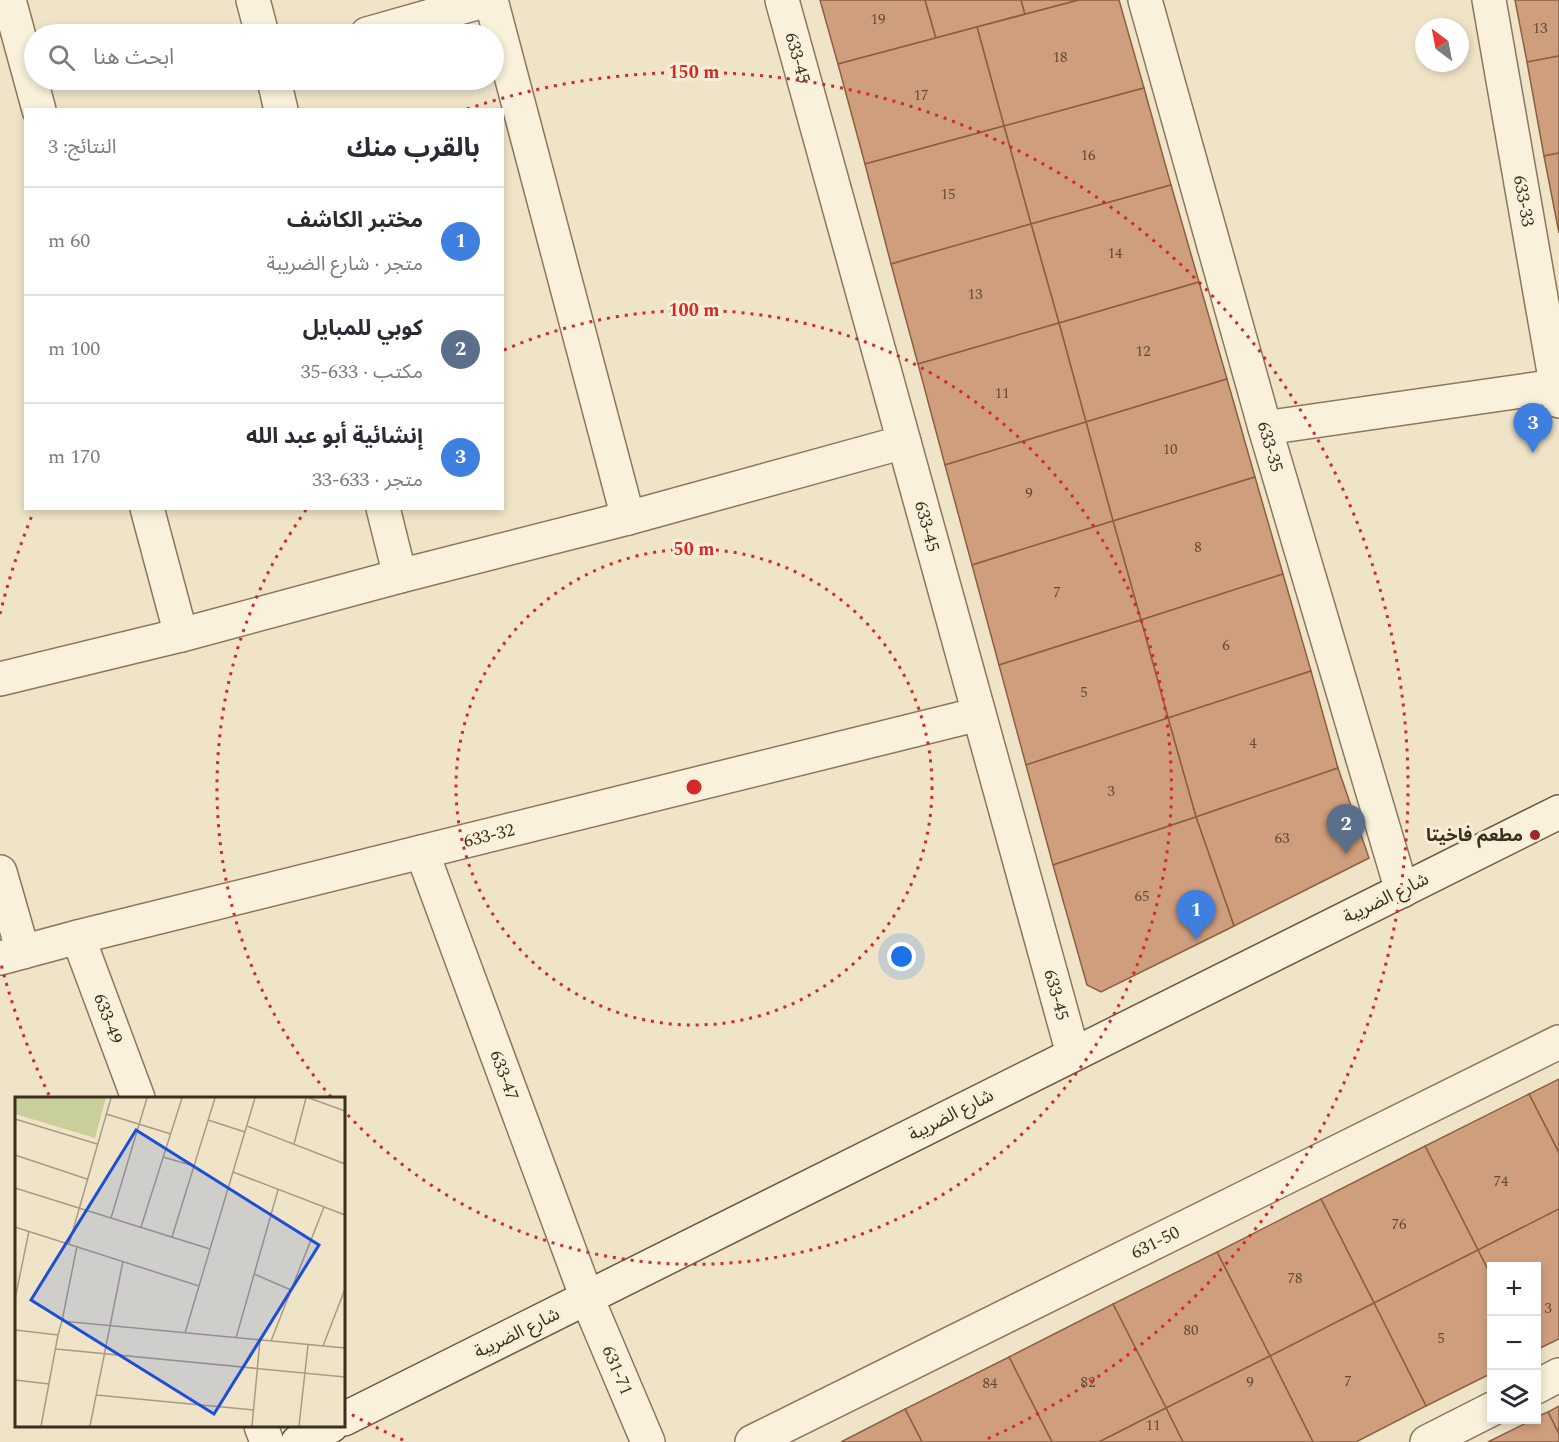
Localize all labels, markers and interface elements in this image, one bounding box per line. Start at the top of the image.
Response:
house number: 19 [870,8,886,31]
house number: 13 [1532,17,1548,40]
north arrow [1415,18,1469,72]
search box [24,24,504,90]
street label: 633-45 [778,29,818,86]
icon: search [45,41,78,74]
text: ابحث هنا [93,41,174,74]
house number: 18 [1052,46,1068,69]
text: 150 m [668,59,720,86]
house number: 17 [913,84,929,107]
text: بالقرب منك [347,128,480,168]
text: النتائج: 3 [48,132,116,162]
house number: 16 [1080,144,1096,167]
street label: 633-33 [1506,173,1542,229]
house number: 15 [940,183,956,206]
text: مختبر الكاشف [287,204,423,237]
text: 60 m [48,226,90,256]
text: 1 [455,226,466,256]
house number: 14 [1107,242,1123,265]
text: متجر · شارع الضريبة [267,249,423,279]
house number: 13 [967,283,983,306]
text: 100 m [668,297,720,324]
text: كوبي للمبايل [303,312,423,345]
text: 100 m [48,334,100,364]
text: 2 [455,334,466,364]
house number: 12 [1135,340,1151,363]
text: مكتب · 633-35 [301,357,423,387]
house number: 11 [994,382,1010,405]
pin: 3 [1514,404,1552,453]
street label: 633-35 [1250,418,1291,475]
text: إنشائية أبو عبد الله [246,420,423,453]
house number: 10 [1162,438,1178,461]
text: 170 m [48,442,100,472]
text: 3 [455,442,466,472]
text: متجر · 633-33 [312,465,423,495]
house number: 9 [1025,482,1033,505]
street label: 633-45 [907,498,947,555]
text: 50 m [674,536,714,563]
house number: 8 [1194,536,1202,559]
house number: 7 [1053,581,1061,604]
house number: 6 [1222,634,1230,657]
house number: 5 [1080,681,1088,704]
house number: 4 [1249,732,1257,755]
centre of rings [684,777,704,797]
house number: 3 [1107,780,1115,803]
pin: 2 [1326,804,1366,854]
street label: 633-32 [460,816,517,855]
place label: مطعم فاخيتا [1426,822,1523,849]
house number: 63 [1274,827,1290,850]
marker: مطعم فاخيتا [1528,828,1542,842]
street label: شارع الضريبة [1338,866,1434,930]
house number: 65 [1134,885,1150,908]
pin: 1 [1176,890,1216,940]
your location [887,942,916,971]
street label: 633-45 [1037,966,1077,1023]
street label: 633-49 [87,990,130,1047]
street label: 633-47 [483,1046,526,1104]
street label: شارع الضريبة [904,1082,998,1148]
inset map [15,1097,345,1427]
house number: 74 [1493,1170,1509,1193]
house number: 76 [1391,1213,1407,1236]
street label: 631-50 [1126,1219,1184,1266]
map controls [1487,1262,1541,1424]
button: + [1487,1262,1541,1316]
house number: 78 [1287,1267,1303,1290]
house number: 3 [1544,1297,1552,1320]
street label: شارع الضريبة [469,1301,565,1365]
button: − [1487,1316,1541,1370]
house number: 80 [1183,1319,1199,1342]
house number: 5 [1437,1327,1445,1350]
street label: 631-71 [595,1341,640,1399]
house number: 7 [1344,1370,1352,1393]
button: layers [1487,1370,1541,1424]
house number: 82 [1080,1371,1096,1394]
house number: 9 [1246,1371,1254,1394]
house number: 84 [982,1372,998,1395]
house number: 11 [1145,1414,1161,1437]

